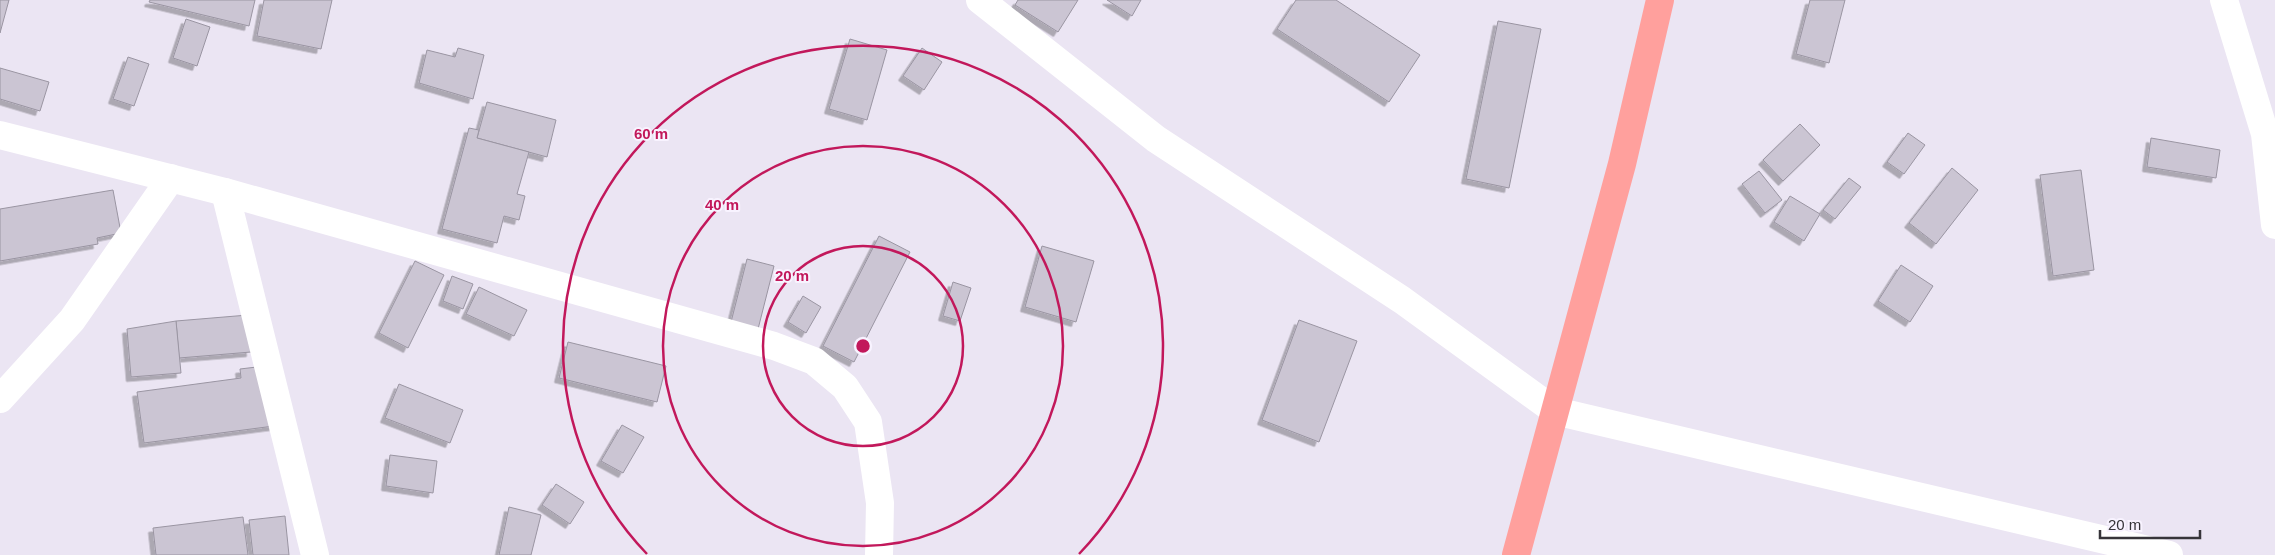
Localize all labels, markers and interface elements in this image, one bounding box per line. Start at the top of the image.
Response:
text: 60 m [634,125,668,142]
text: 40 m [705,196,739,213]
text: 20 m [775,267,809,284]
centre of rings [854,337,872,355]
scale bar [2100,508,2200,540]
text: 20 m [2108,516,2141,533]

